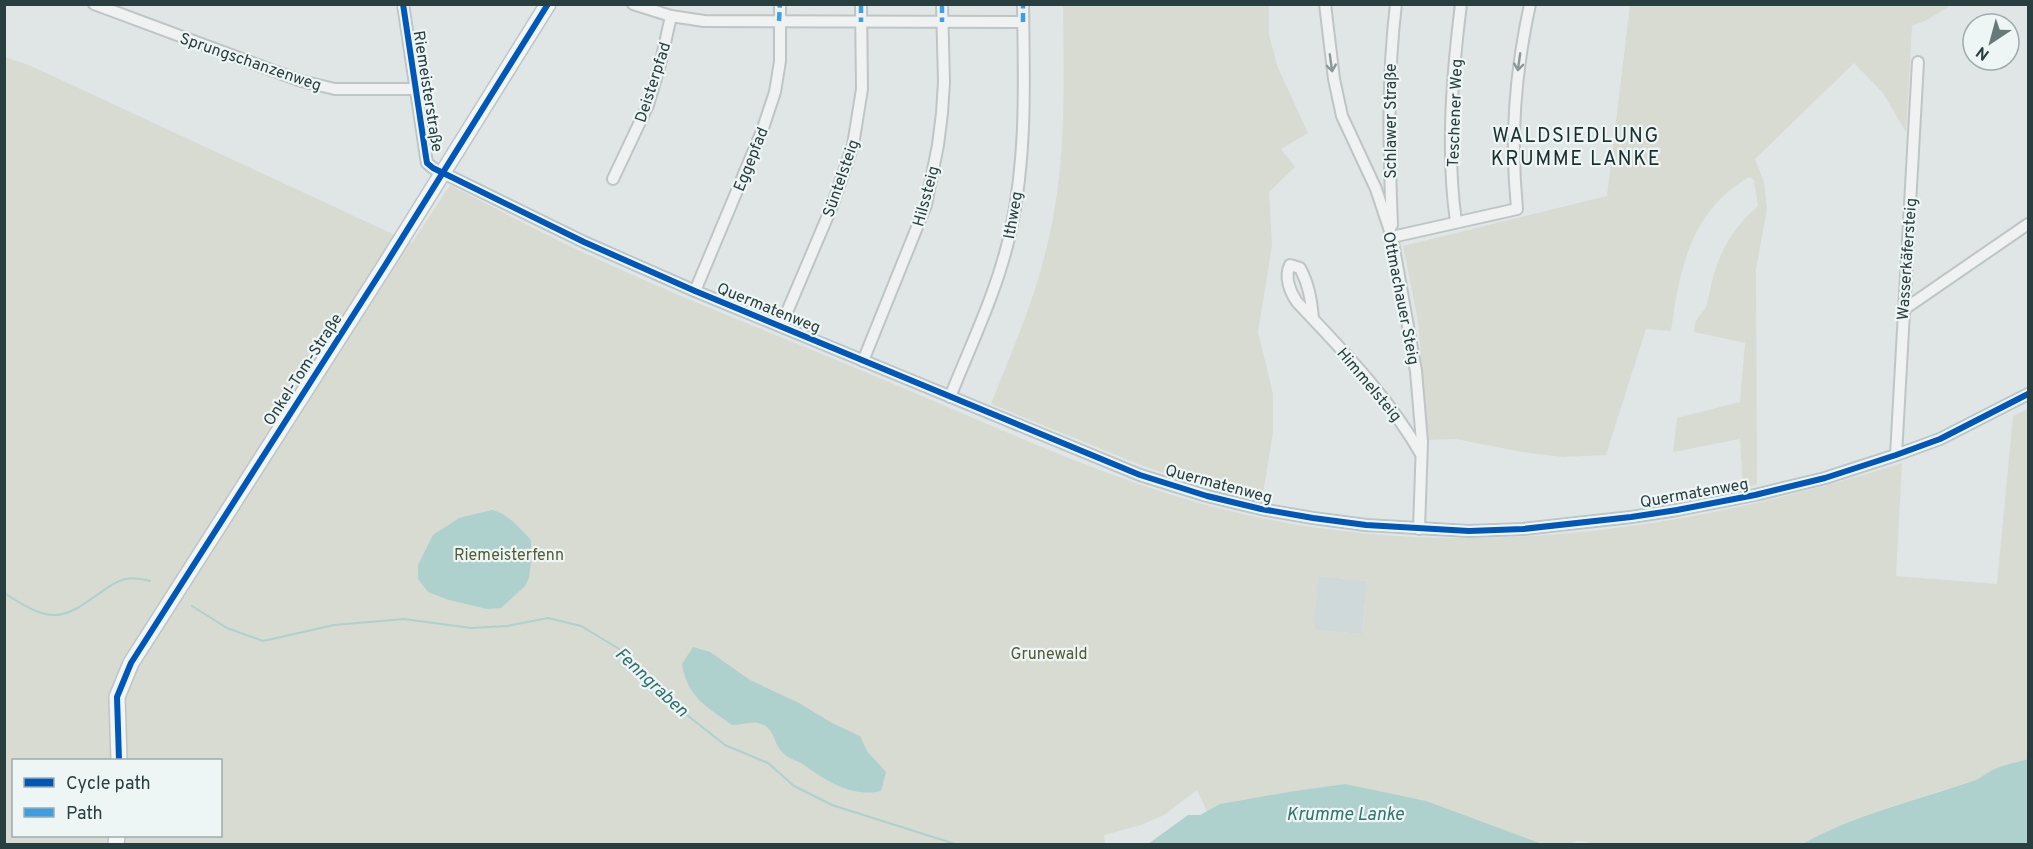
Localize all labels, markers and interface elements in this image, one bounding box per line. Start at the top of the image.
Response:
north arrow [1961,12,2021,72]
street label: Sprungschanzenweg [177,29,324,97]
street label: Riemeisterstraße [408,29,446,153]
street label: Deisterpfad [632,40,676,125]
text: N [1973,41,1994,64]
one-way arrow [1326,52,1337,72]
one-way arrow [1513,52,1524,71]
street label: Teschener Weg [1444,59,1468,168]
street label: Schlawer Straße [1382,63,1402,179]
district label: WALDSIEDLUNG KRUMME LANKE [1491,124,1661,173]
street label: Eggepfad [730,125,774,195]
street label: Süntelsteig [819,137,865,220]
street label: Hilssteig [909,164,945,229]
street label: Ithweg [1000,190,1028,241]
street label: Wasserkäfersteig [1894,197,1922,321]
street label: Ottmachauer Steig [1377,230,1423,367]
street label: Quermatenweg [714,279,823,339]
street label: Onkel-Tom-Straße [260,310,348,430]
street label: Himmelsteig [1332,344,1405,426]
street label: Quermatenweg [1163,461,1274,509]
street label: Quermatenweg [1638,475,1750,513]
park label: Riemeisterfenn [454,546,564,566]
water label: Fenngraben [609,643,693,723]
park label: Grunewald [1011,645,1087,665]
legend [12,759,222,837]
text: Cycle path [66,773,151,796]
text: Path [66,803,103,826]
water label: Krumme Lanke [1286,804,1404,827]

